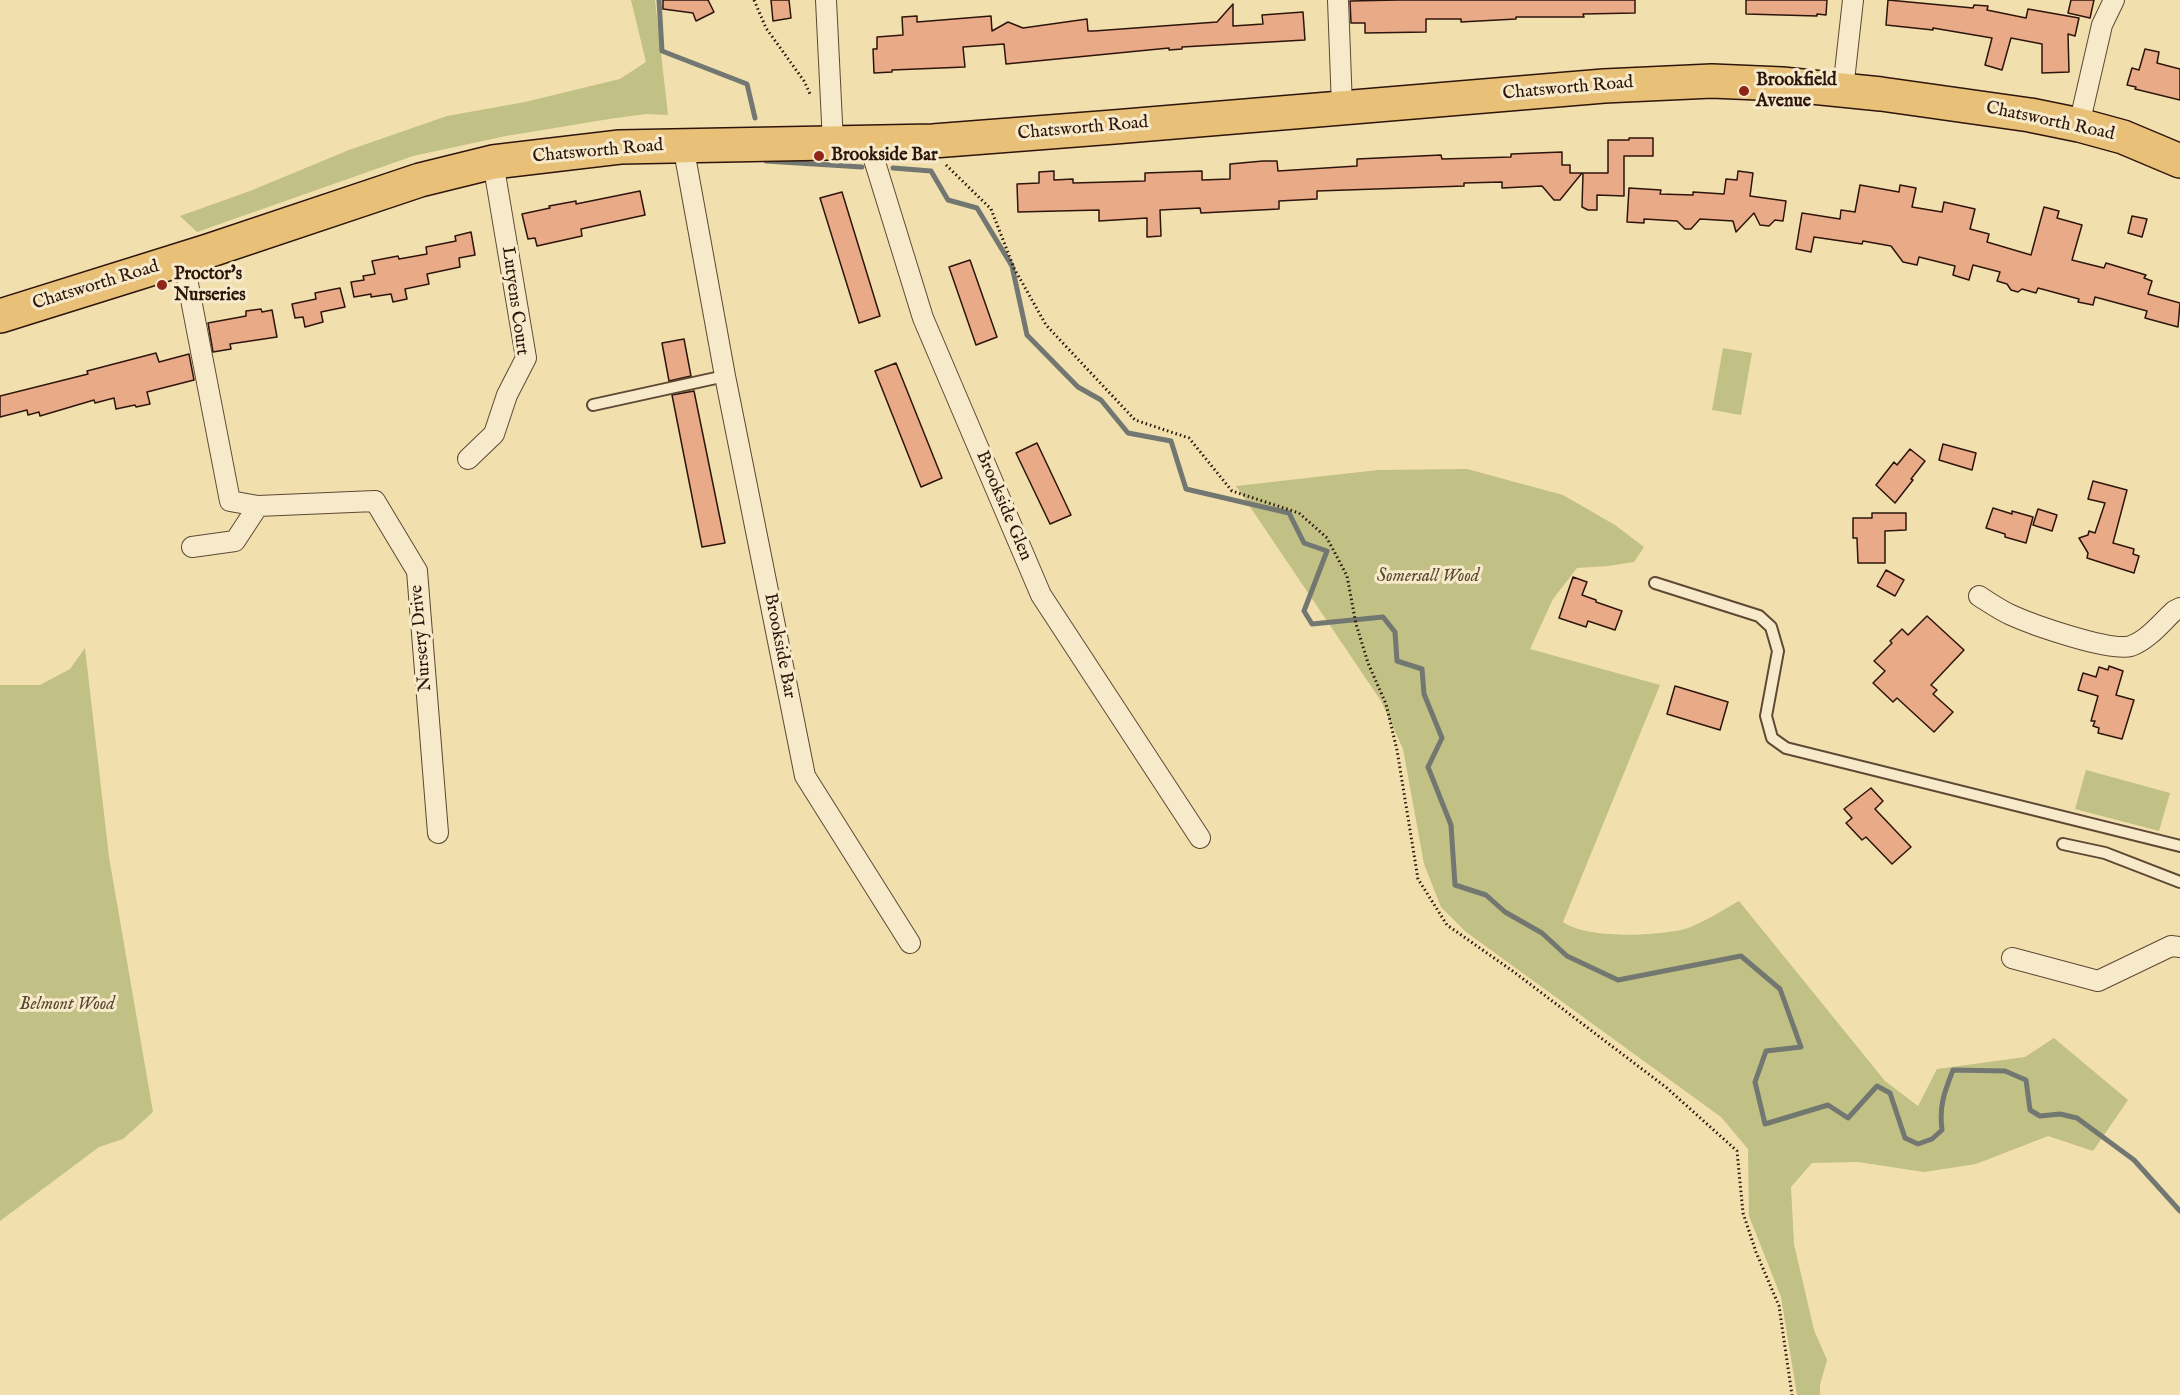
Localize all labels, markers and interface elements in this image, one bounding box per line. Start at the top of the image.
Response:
place label: Brookfield Avenue [1756,70,1837,112]
street label: Chatsworth Road [1502,73,1634,105]
marker: Brookfield Avenue [1737,84,1751,98]
street label: Chatsworth Road [1984,98,2116,146]
street label: Chatsworth Road [1017,113,1149,145]
street label: Chatsworth Road [532,136,664,168]
place label: Brookside Bar [831,145,938,167]
marker: Brookside Bar [812,149,826,163]
street label: Lutyens Court [496,245,532,357]
street label: Chatsworth Road [30,257,162,315]
place label: Proctor's Nurseries [174,264,246,306]
marker: Proctor's Nurseries [155,278,169,292]
street label: Brookside Glen [970,448,1036,564]
park label: Somersall Wood [1377,566,1479,588]
street label: Nursery Drive [407,584,437,692]
street label: Brookside Bar [758,592,800,700]
park label: Belmont Wood [19,994,115,1016]

